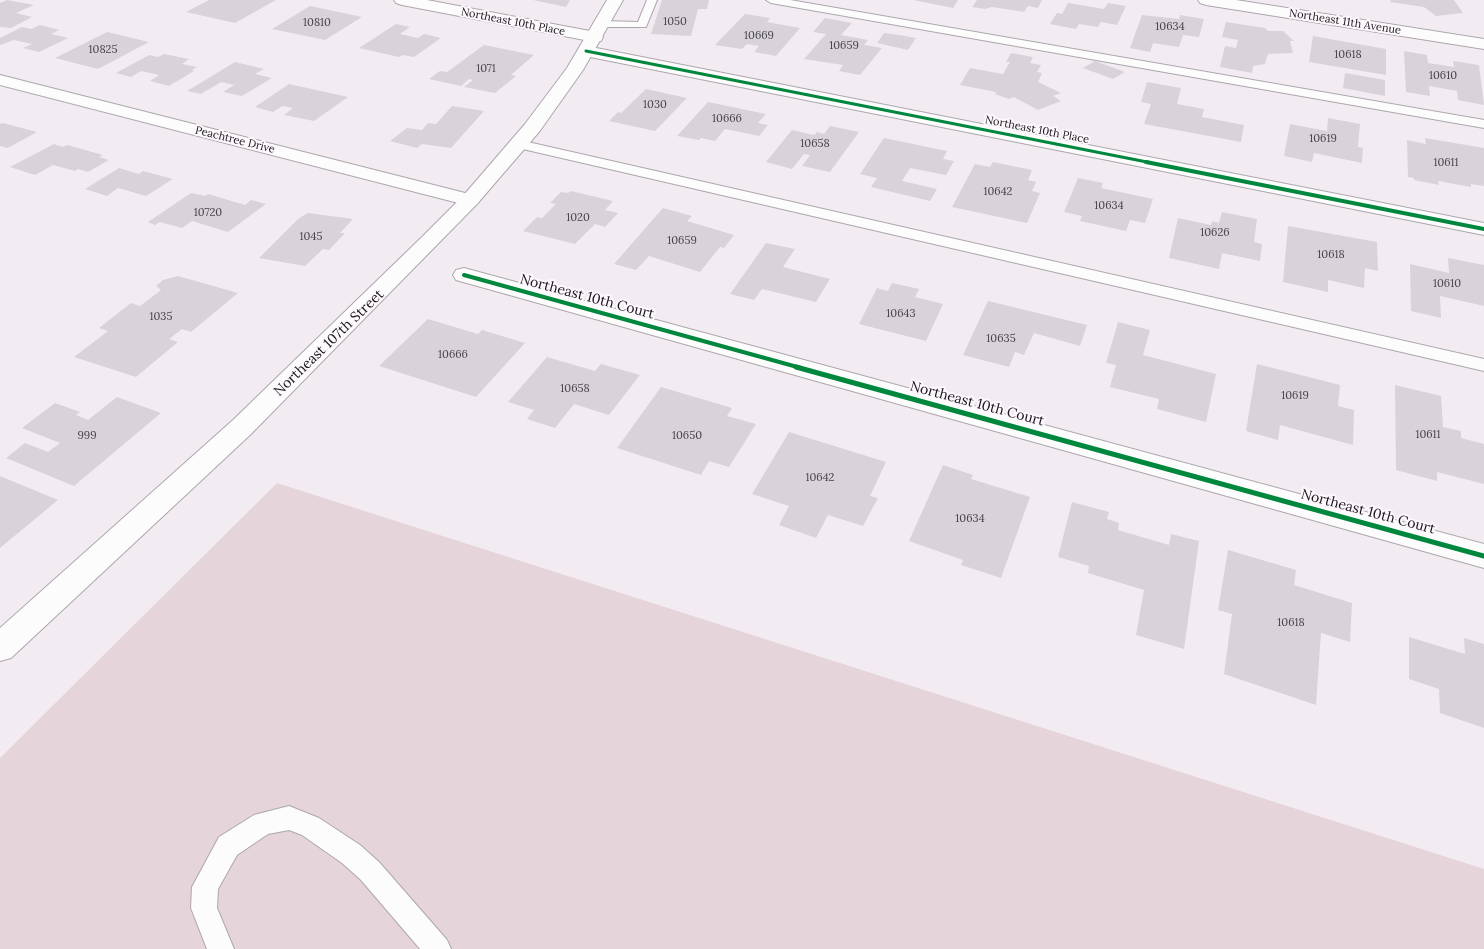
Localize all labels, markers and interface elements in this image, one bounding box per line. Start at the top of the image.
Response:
street label: Northeast 10th Place [460,5,566,39]
street label: Northeast 11th Avenue [1288,7,1402,37]
house number: 1050 [663,15,687,29]
house number: 10810 [303,16,331,30]
house number: 10634 [1155,20,1185,34]
house number: 10669 [744,29,774,43]
house number: 10659 [829,39,859,53]
house number: 10825 [89,43,117,57]
house number: 10618 [1334,48,1362,62]
house number: 1071 [476,62,496,76]
house number: 10610 [1429,69,1457,83]
house number: 1030 [643,98,667,112]
house number: 10666 [712,112,742,126]
street label: Northeast 10th Place [984,113,1090,147]
street label: Peachtree Drive [194,124,276,156]
house number: 10619 [1309,132,1337,146]
house number: 10658 [800,137,830,151]
house number: 10611 [1433,156,1459,170]
house number: 10642 [983,185,1013,199]
house number: 10634 [1094,199,1124,213]
house number: 10720 [194,206,222,220]
house number: 1020 [566,211,590,225]
house number: 10626 [1200,226,1230,240]
house number: 1045 [300,230,322,244]
house number: 10659 [667,234,697,248]
house number: 10618 [1317,248,1345,262]
street label: Northeast 10th Court [518,271,656,323]
house number: 10610 [1433,277,1461,291]
street label: Northeast 107th Street [271,286,387,400]
house number: 10643 [886,307,916,321]
house number: 1035 [150,310,172,324]
house number: 10635 [986,332,1016,346]
house number: 10666 [438,348,468,362]
street label: Northeast 10th Court [908,378,1046,430]
house number: 10658 [560,382,590,396]
house number: 10619 [1281,389,1309,403]
house number: 10611 [1415,428,1441,442]
house number: 999 [77,429,97,443]
house number: 10650 [672,429,702,443]
house number: 10642 [805,471,835,485]
street label: Northeast 10th Court [1299,486,1437,538]
house number: 10634 [955,512,985,526]
house number: 10618 [1277,616,1305,630]

